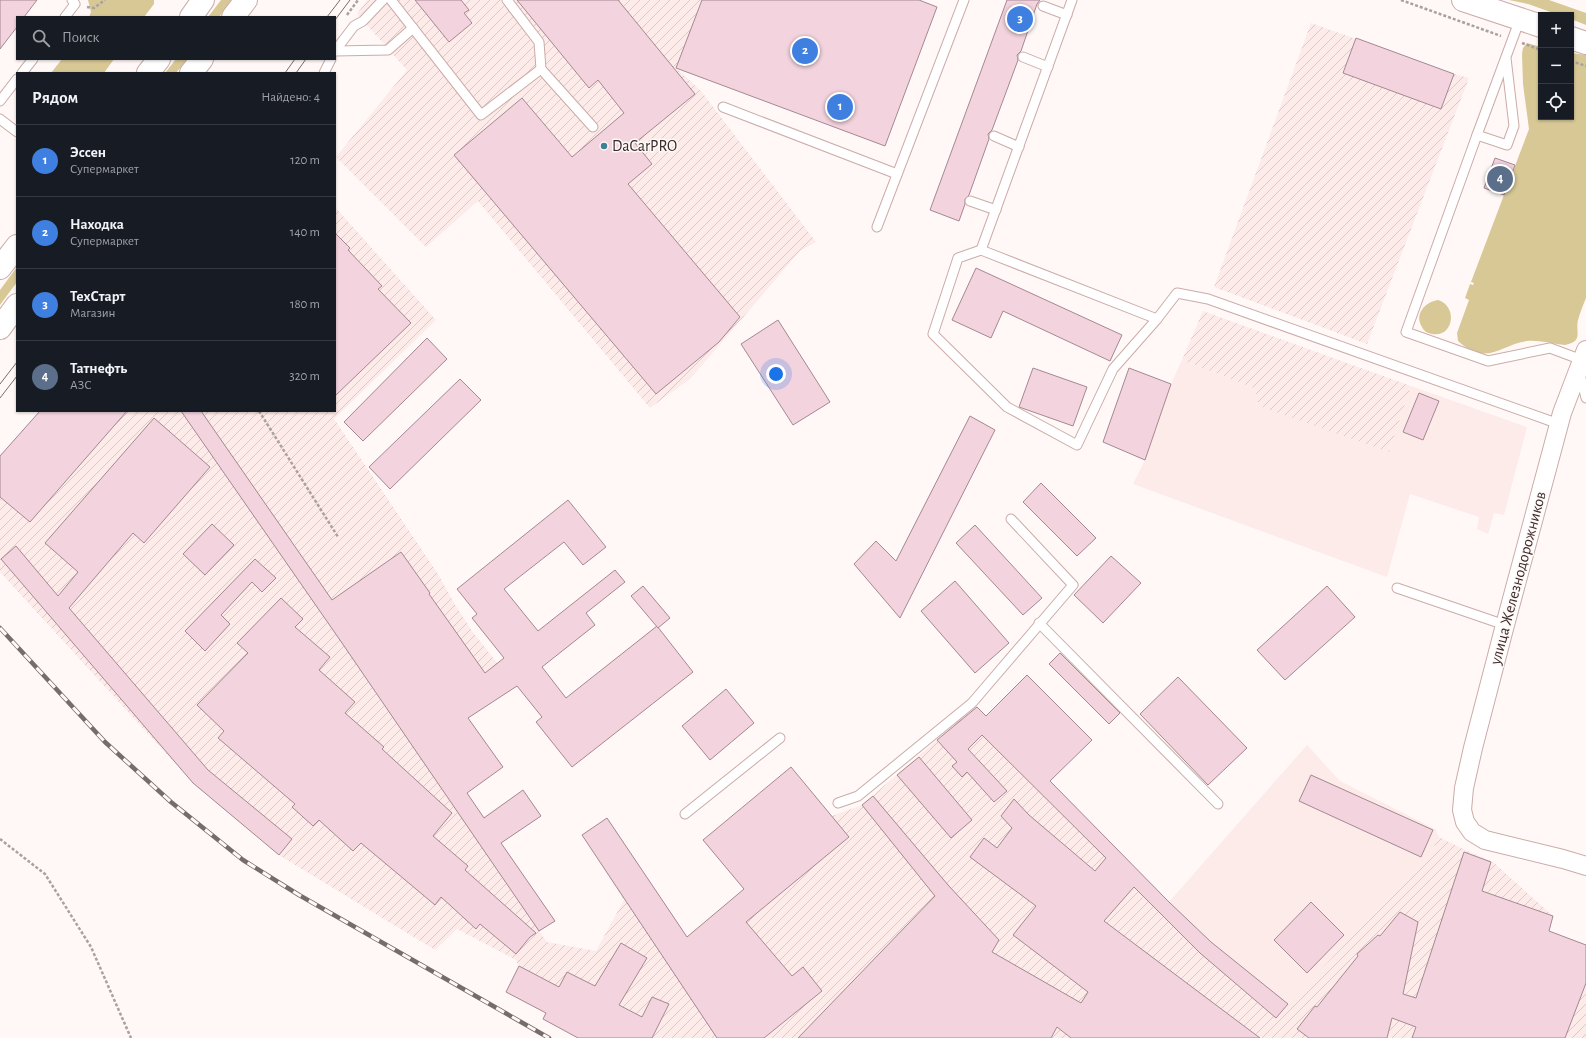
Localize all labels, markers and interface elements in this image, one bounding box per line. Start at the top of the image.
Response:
pin: 3 [1007,4,1033,34]
map controls [1538,12,1574,120]
button: + [1538,12,1574,48]
search box [16,16,336,60]
icon: search [30,27,52,49]
text: Поиск [62,30,100,45]
pin: 2 [792,36,818,66]
button: − [1538,48,1574,84]
button: locate [1538,84,1574,120]
text: Рядом [32,89,78,106]
text: Найдено: 4 [261,91,320,104]
pin: 1 [827,92,853,122]
place label: DaCarPRO [612,138,677,154]
marker: DaCarPRO [599,141,609,151]
text: Эссен [70,145,106,160]
text: 1 [43,154,47,167]
text: 120 m [290,154,320,167]
text: Супермаркет [70,163,139,176]
pin: 4 [1487,164,1513,194]
text: Находка [70,217,124,232]
text: 2 [42,226,48,239]
text: 140 m [290,226,320,239]
text: Супермаркет [70,235,139,248]
text: ТехСтарт [70,289,125,304]
text: 3 [42,298,48,311]
text: 180 m [290,298,320,311]
text: Магазин [70,307,116,320]
text: Татнефть [70,361,127,376]
your location [766,364,786,384]
text: 4 [42,370,48,383]
text: 320 m [289,370,320,383]
text: АЗС [70,379,92,392]
street label: улица Железнодорожников [1487,490,1550,668]

